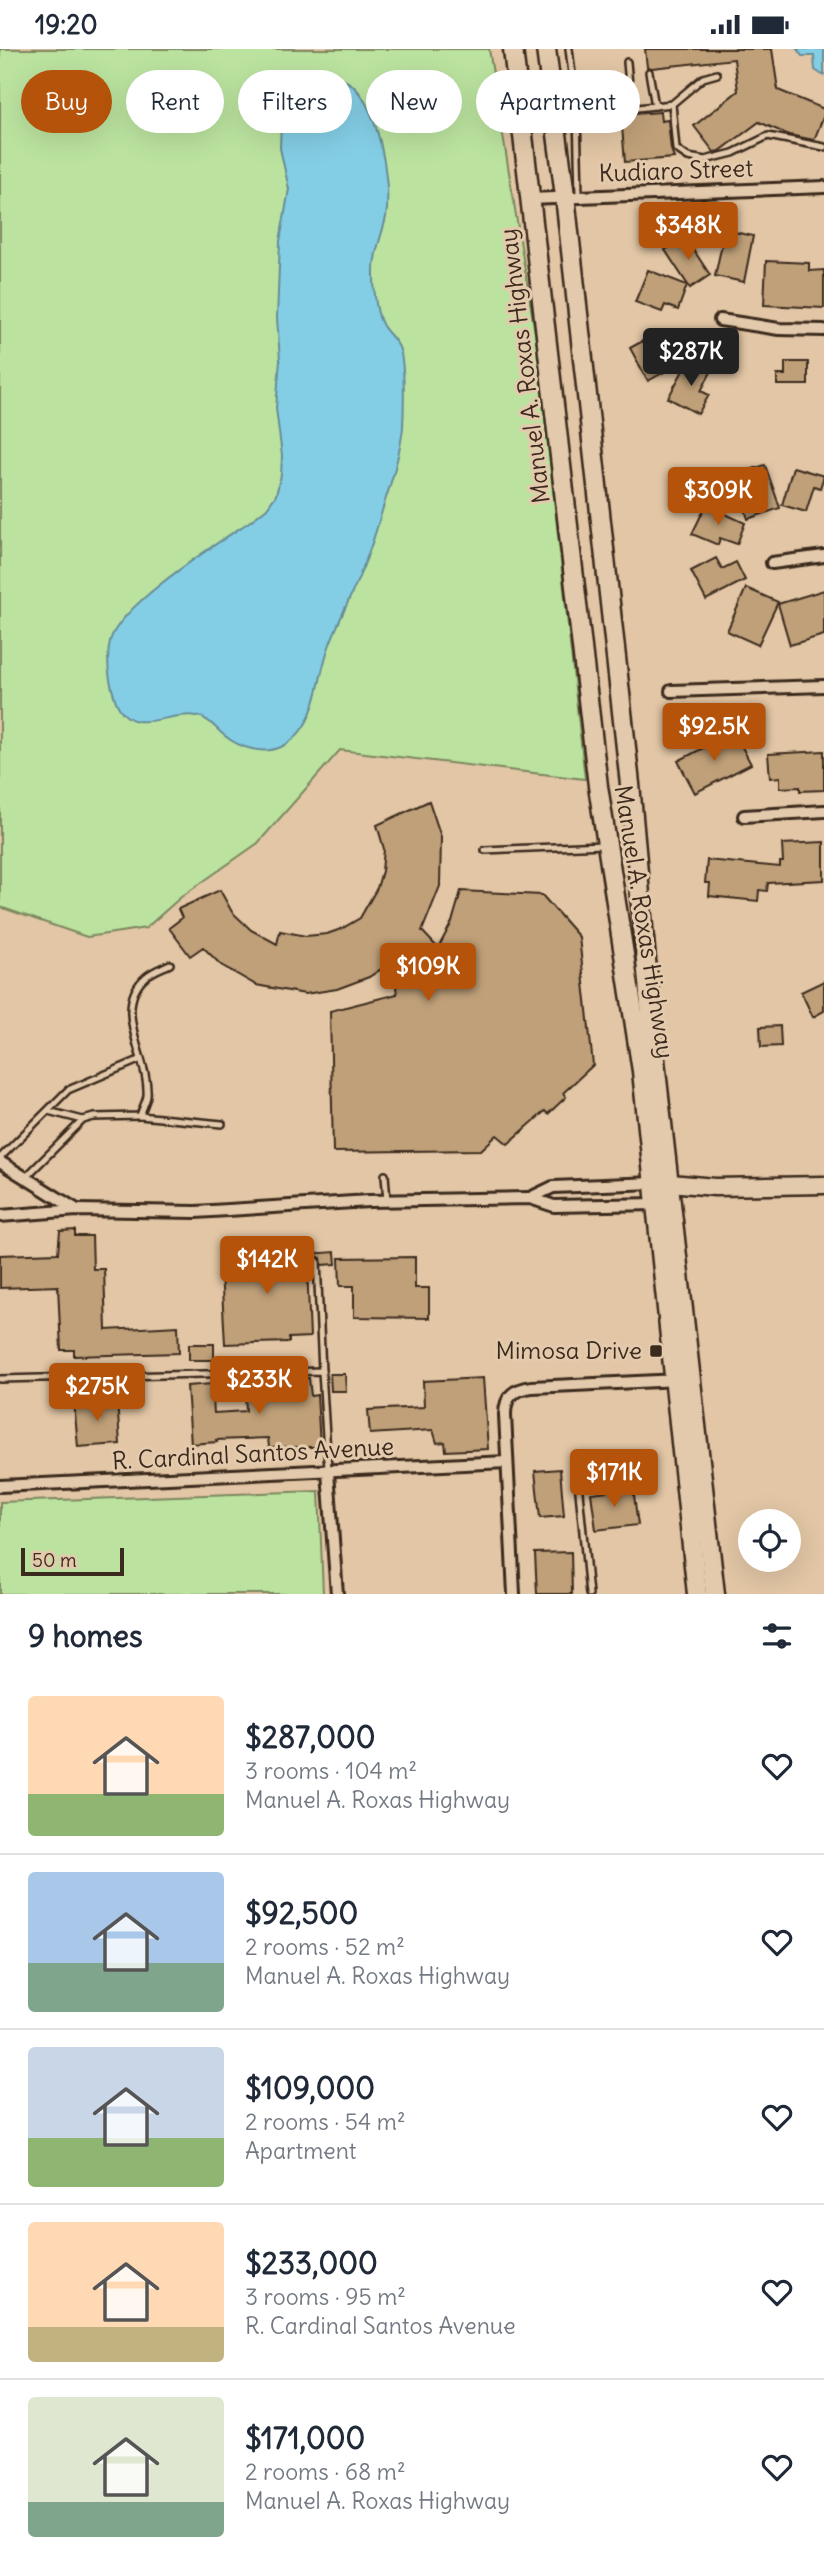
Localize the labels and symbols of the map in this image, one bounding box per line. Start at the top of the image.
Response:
street label: Kudiaro Street [598,152,754,188]
pin: $348K [639,203,737,262]
street label: Manuel A. Roxas Highway [492,227,556,505]
pin: $287K [642,329,740,388]
pin: $309K [669,468,767,527]
pin: $92.5K [657,703,771,763]
street label: Manuel A. Roxas Highway [609,783,681,1061]
pin: $109K [379,943,477,1003]
pin: $142K [218,1237,316,1296]
place label: Mimosa Drive [496,1335,642,1365]
marker: Mimosa Drive [648,1343,664,1359]
pin: $233K [210,1357,308,1416]
pin: $275K [48,1363,146,1423]
street label: R. Cardinal Santos Avenue [111,1431,395,1475]
pin: $171K [565,1449,663,1509]
scale bar [21,1545,124,1577]

